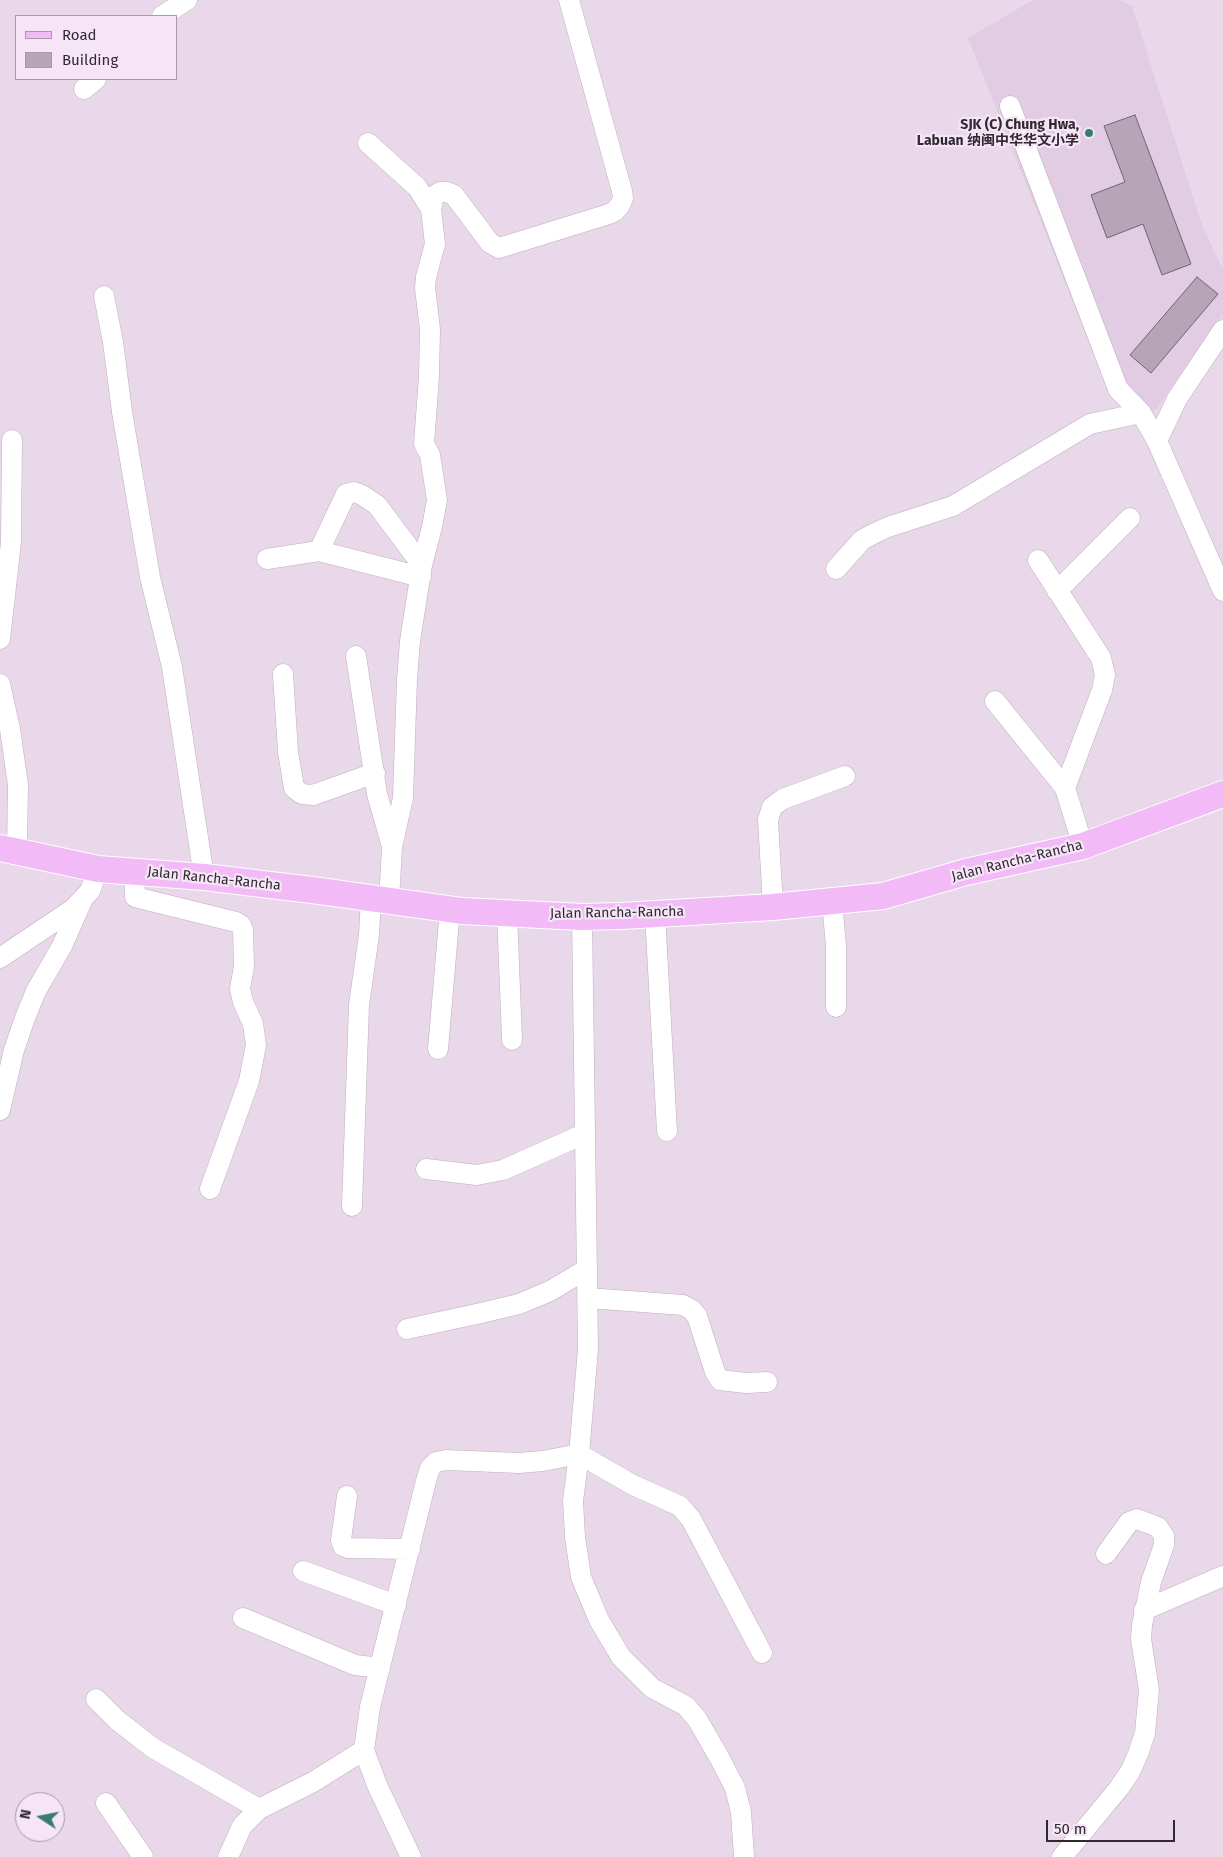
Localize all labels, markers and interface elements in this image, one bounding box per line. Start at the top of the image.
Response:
legend [15,15,178,80]
text: Road [62,26,97,44]
text: Building [62,51,118,69]
place label: SJK (C) Chung Hwa, Labuan 纳闽中华华文小学 [917,117,1079,150]
marker: SJK (C) Chung Hwa, Labuan 纳闽中华华文小学 [1083,127,1095,139]
street label: Jalan Rancha-Rancha [950,837,1084,885]
street label: Jalan Rancha-Rancha [146,864,282,894]
street label: Jalan Rancha-Rancha [550,903,684,923]
north arrow [15,1792,65,1842]
text: N [17,1808,35,1820]
scale bar [1048,1810,1177,1842]
text: 50 m [1054,1820,1087,1838]

